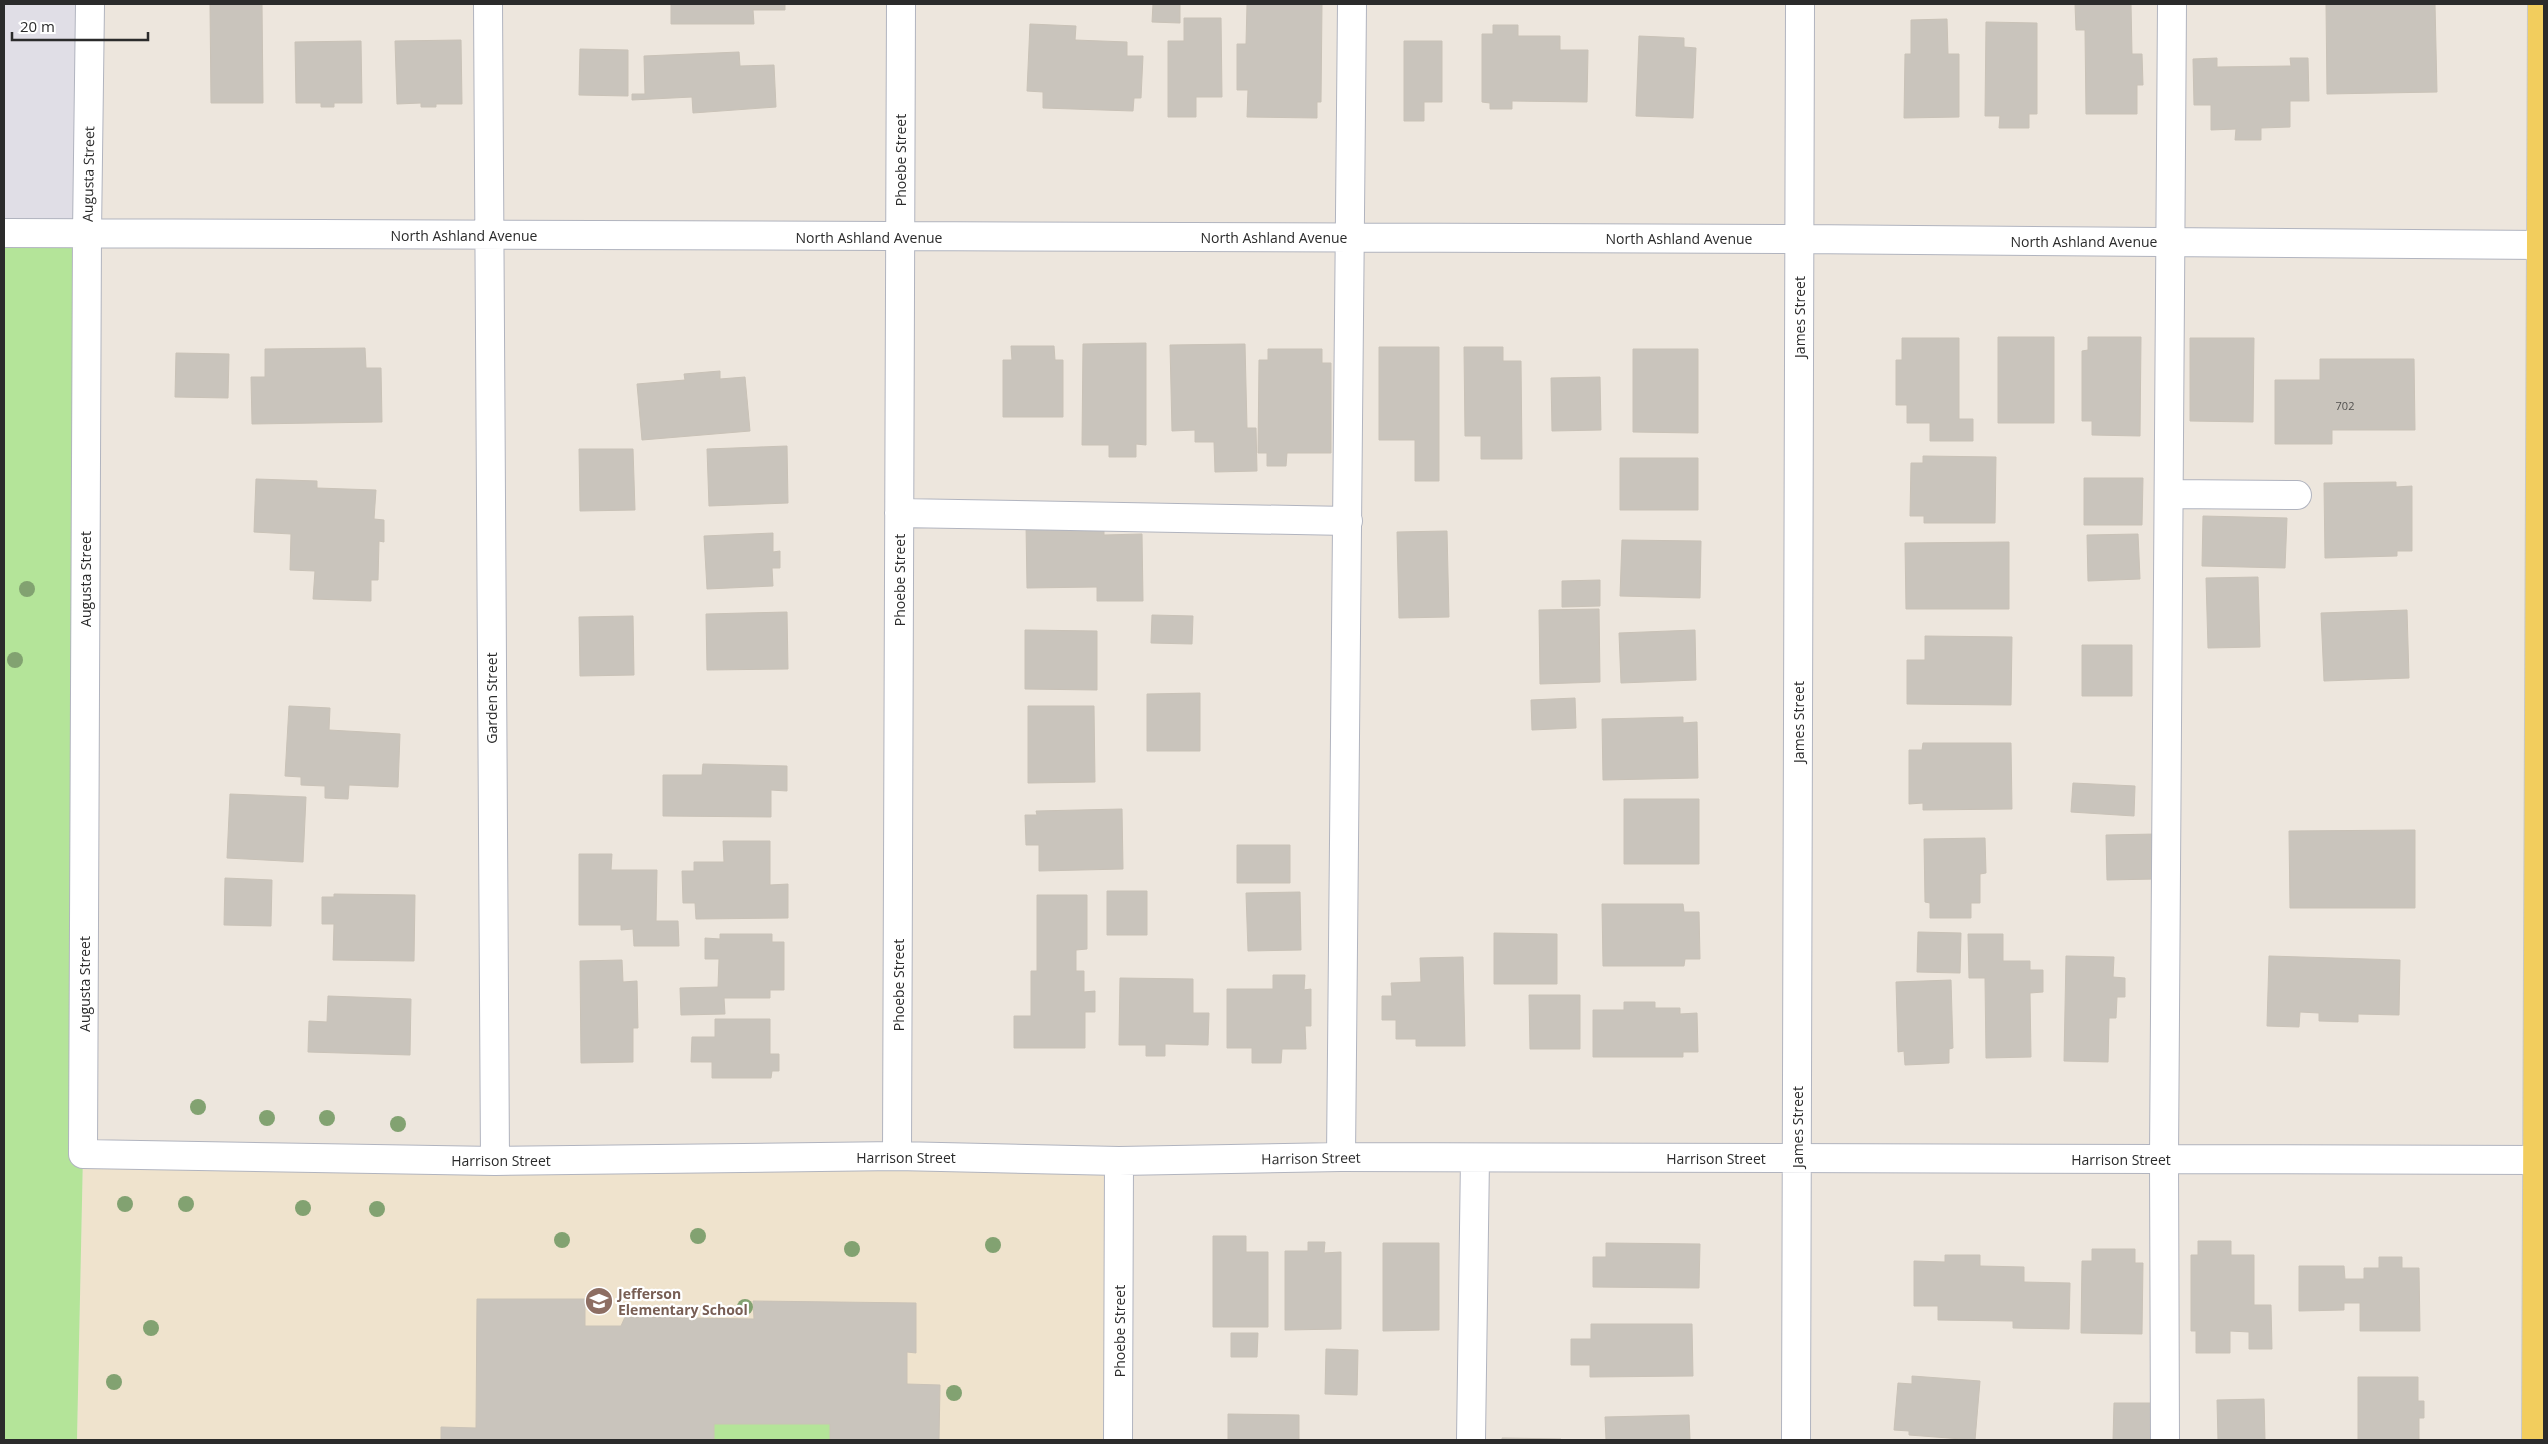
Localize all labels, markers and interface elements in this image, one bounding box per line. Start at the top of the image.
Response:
scale bar [12,10,149,42]
text: 20 m [20,16,55,36]
street label: Phoebe Street [891,114,910,206]
street label: Augusta Street [78,126,98,222]
street label: North Ashland Avenue [391,226,538,245]
street label: North Ashland Avenue [796,228,943,247]
street label: North Ashland Avenue [1201,228,1348,247]
street label: North Ashland Avenue [1606,229,1753,248]
street label: North Ashland Avenue [2011,232,2158,251]
street label: James Street [1790,276,1809,360]
house number: 702 [2336,398,2354,413]
street label: Augusta Street [76,531,95,627]
street label: Phoebe Street [890,534,909,626]
street label: Garden Street [482,652,501,744]
street label: James Street [1789,681,1808,765]
street label: Augusta Street [75,936,94,1032]
street label: Phoebe Street [889,939,908,1031]
street label: James Street [1788,1086,1807,1170]
street label: Harrison Street [856,1148,956,1167]
street label: Harrison Street [1261,1148,1361,1168]
street label: Harrison Street [1666,1149,1766,1168]
street label: Harrison Street [2071,1150,2171,1169]
street label: Harrison Street [451,1151,551,1170]
place label: Jefferson Elementary School [616,1284,748,1319]
street label: Phoebe Street [1110,1285,1129,1377]
school or university icon: Jefferson Elementary School [584,1286,614,1316]

